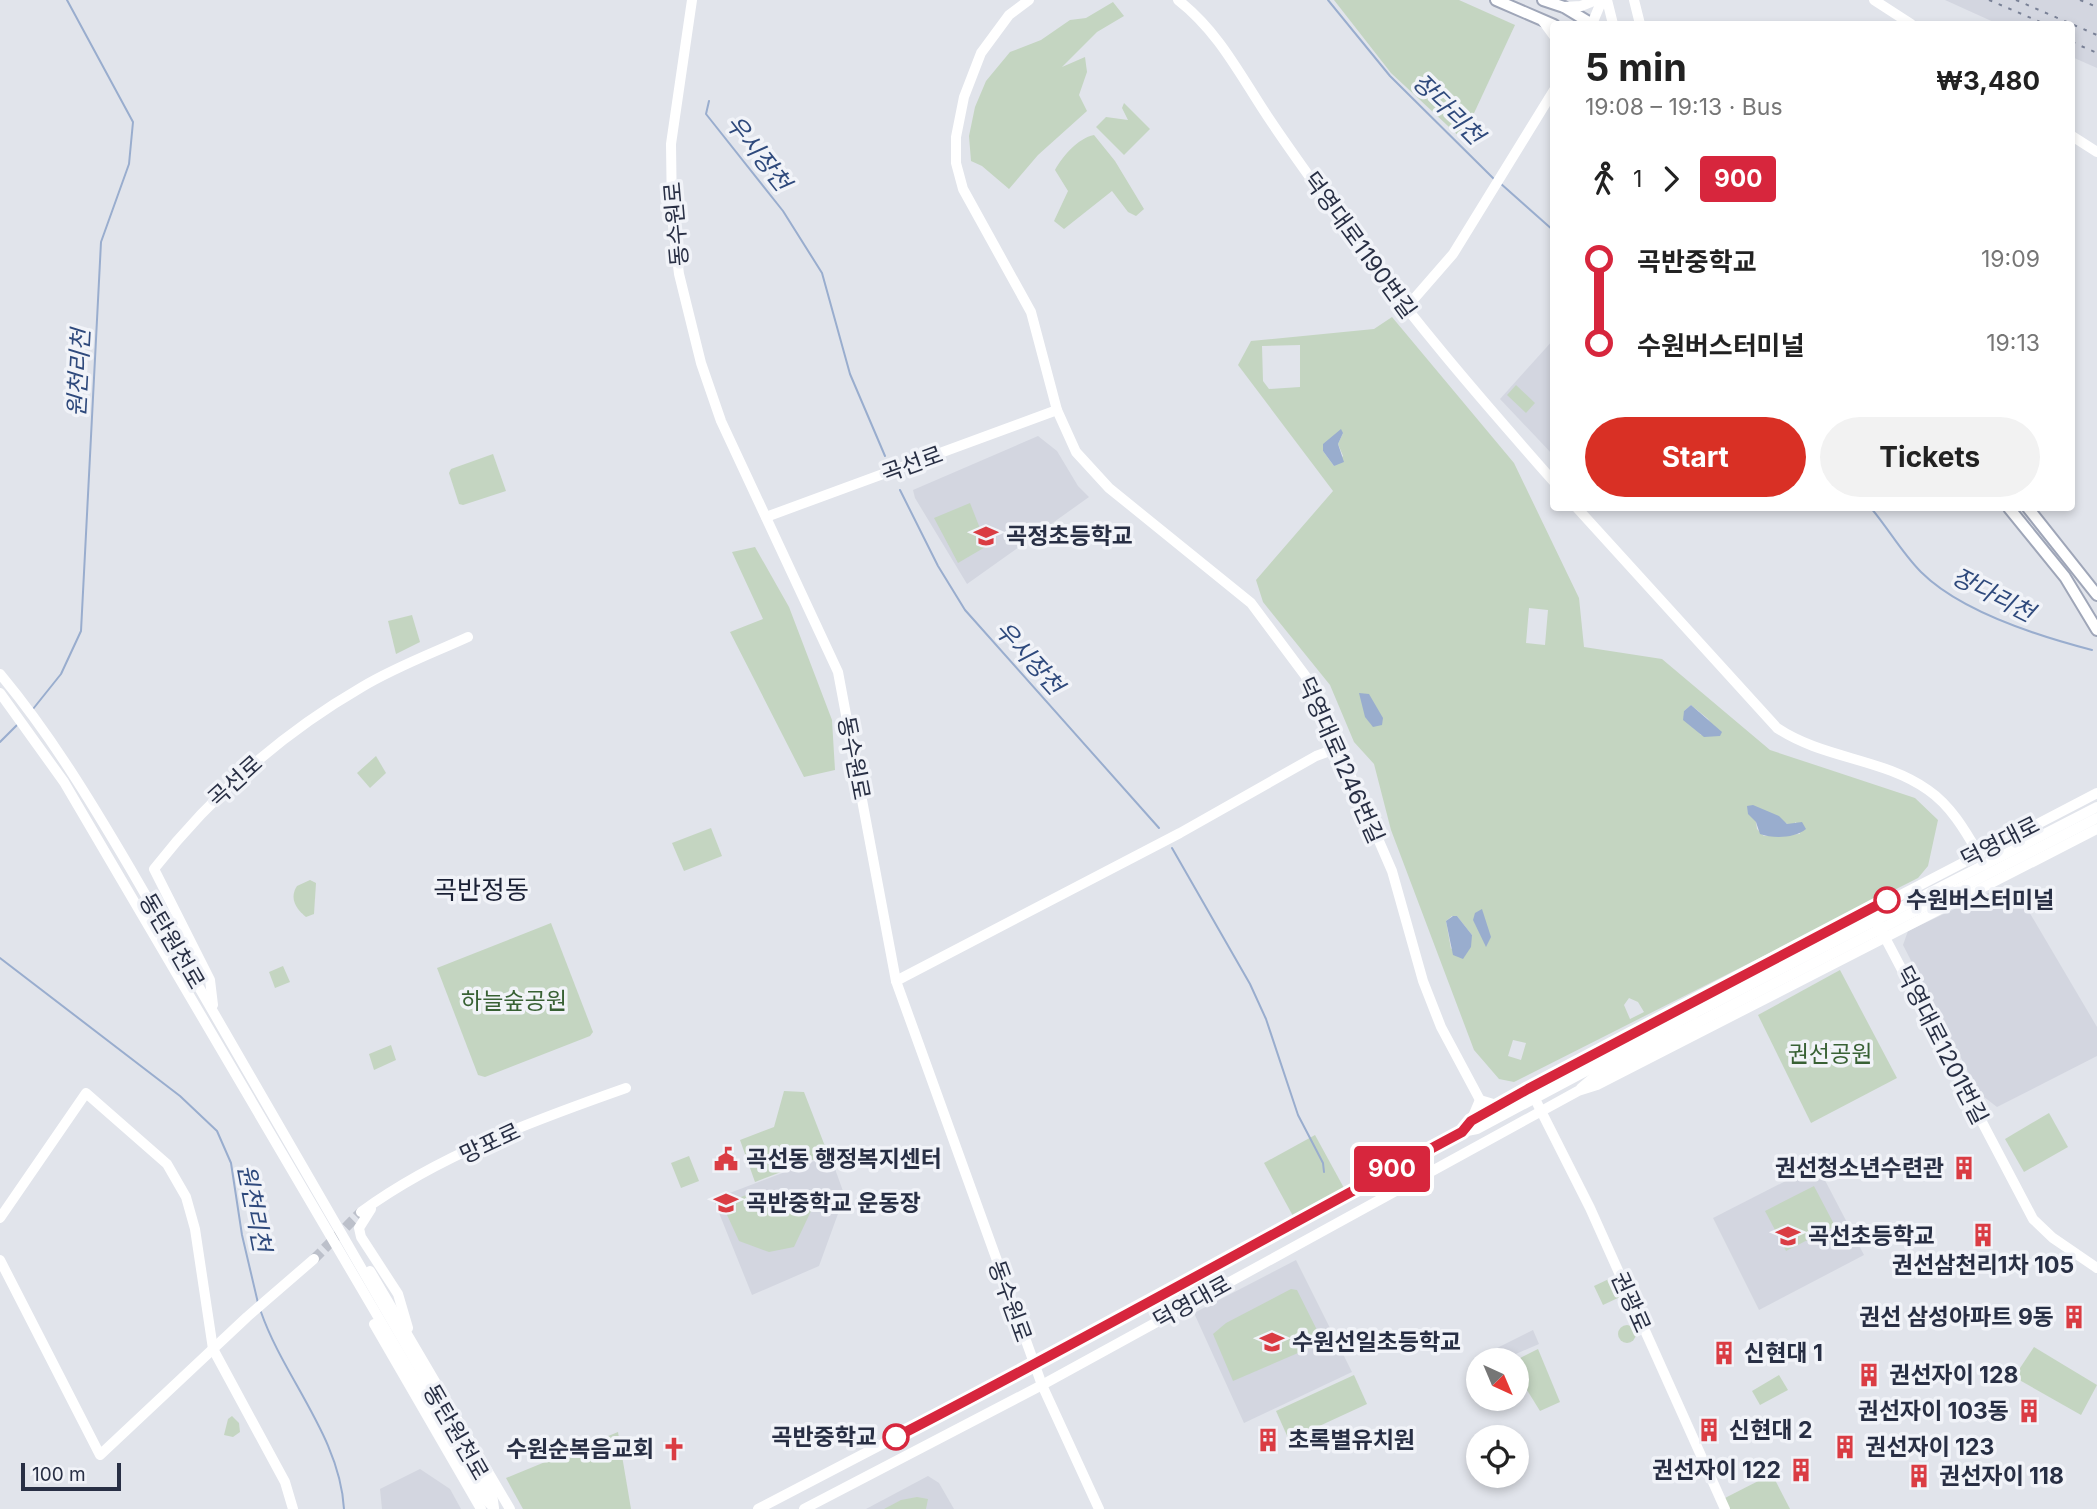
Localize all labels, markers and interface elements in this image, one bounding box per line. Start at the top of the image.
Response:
text: 5 min [1585,44,1687,90]
text: ₩3,480 [1936,65,2040,96]
water label: 장다리천 [1407,67,1492,152]
text: 19:08 – 19:13 · Bus [1585,93,1783,121]
water label: 우시장천 [720,109,799,199]
icon: walk [1585,160,1623,198]
icon: forward [1652,160,1690,198]
text: 900 [1714,164,1762,193]
text: 1 [1633,165,1642,193]
street label: 덕영대로1190번길 [1297,166,1423,324]
street label: 동수원로 [658,181,694,267]
text: 19:09 [1981,245,2040,273]
text: 곡반중학교 [1637,246,1757,277]
water label: 원천리천 [62,325,95,418]
text: 19:13 [1986,329,2040,357]
text: 수원버스터미널 [1637,330,1804,361]
button: Start [1585,417,1806,497]
button: Tickets [1820,417,2040,497]
street label: 곡선로 [877,440,947,488]
school or university icon: 곡정초등학교 [972,522,1000,550]
place label: 곡정초등학교 [1006,522,1133,550]
water label: 장다리천 [1947,562,2042,629]
water label: 우시장천 [989,615,1072,702]
street label: 덕영대로1246번길 [1292,672,1390,848]
street label: 동수원로 [832,714,876,802]
street label: 곡선로 [202,749,268,813]
street label: 덕영대로 [1956,810,2044,874]
district label: 곡반정동 [433,874,529,905]
place label: 수원버스터미널 [1906,886,2054,914]
marker: 수원버스터미널 [1874,887,1900,913]
street label: 동탄원천로 [133,888,211,994]
street label: 덕영대로1201번길 [1890,961,1994,1129]
park label: 하늘숲공원 [461,987,567,1015]
park label: 권선공원 [1788,1040,1872,1068]
street label: 망포로 [455,1117,525,1169]
public building icon: 곡선동 행정복지센터 [712,1145,740,1173]
place label: 곡선동 행정복지센터 [746,1145,942,1173]
line badge: 900 [1352,1146,1432,1192]
text: 900 [1368,1154,1416,1183]
place label: 권선청소년수련관 [1775,1154,1944,1182]
building icon: 권선청소년수련관 [1950,1154,1978,1182]
water label: 원천리천 [232,1162,278,1257]
school or university icon: 곡반중학교 운동장 [712,1189,740,1217]
place label: 곡반중학교 운동장 [746,1189,921,1217]
building icon: 권선삼천리1차 105 [1969,1221,1997,1249]
school or university icon: 곡선초등학교 [1774,1222,1802,1250]
place label: 곡선초등학교 [1808,1222,1935,1250]
place label: 권선삼천리1차 105 [1892,1251,2074,1279]
street label: 동수원로 [982,1256,1038,1346]
street label: 권광로 [1605,1267,1657,1337]
street label: 덕영대로 [1148,1269,1236,1335]
place label: 권선 삼성아파트 9동 [1859,1303,2054,1331]
building icon: 권선 삼성아파트 9동 [2060,1303,2088,1331]
school or university icon: 수원선일초등학교 [1258,1328,1286,1356]
place label: 수원선일초등학교 [1292,1328,1461,1356]
building icon: 신현대 1 [1710,1339,1738,1367]
place label: 신현대 1 [1744,1339,1823,1367]
north arrow [1466,1348,1530,1410]
map controls [1466,1348,1529,1488]
building icon: 권선자이 128 [1855,1361,1883,1389]
place label: 권선자이 128 [1889,1361,2018,1389]
street label: 동탄원천로 [417,1379,495,1485]
place label: 권선자이 103동 [1857,1397,2009,1425]
building icon: 권선자이 103동 [2015,1397,2043,1425]
building icon: 신현대 2 [1695,1416,1723,1444]
place label: 신현대 2 [1729,1416,1812,1444]
place label: 곡반중학교 [771,1423,877,1451]
marker: 곡반중학교 [883,1424,909,1450]
button: locate [1466,1425,1529,1488]
building icon: 초록별유치원 [1254,1426,1282,1454]
place label: 초록별유치원 [1288,1426,1415,1454]
building icon: 권선자이 123 [1831,1433,1859,1461]
place label: 권선자이 123 [1865,1433,1994,1461]
place label: 수원순복음교회 [506,1435,654,1463]
church icon: 수원순복음교회 [660,1435,688,1463]
place label: 권선자이 122 [1652,1456,1781,1484]
building icon: 권선자이 122 [1787,1456,1815,1484]
scale bar [21,1460,121,1492]
building icon: 권선자이 118 [1905,1462,1933,1490]
place label: 권선자이 118 [1939,1462,2064,1490]
text: 100 m [32,1463,86,1486]

